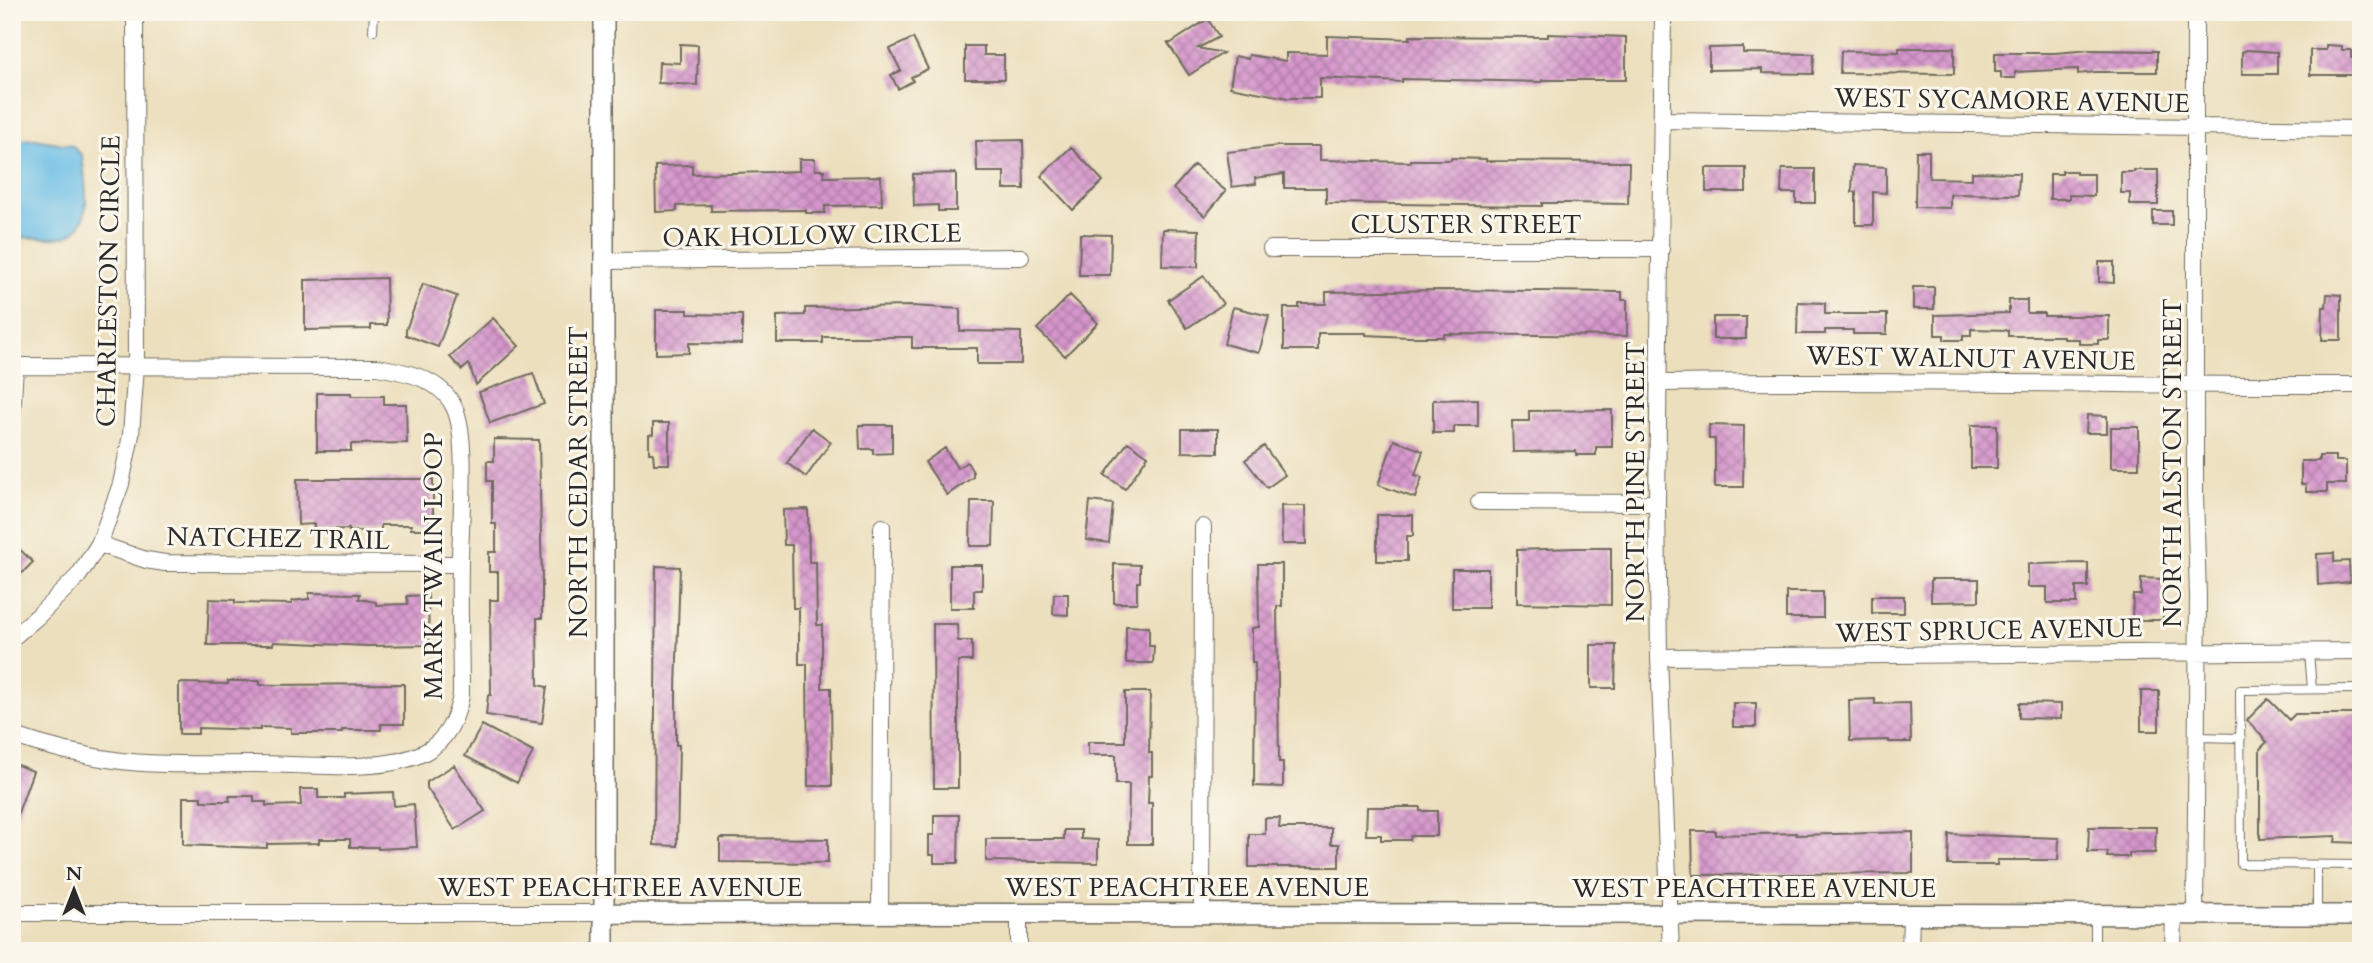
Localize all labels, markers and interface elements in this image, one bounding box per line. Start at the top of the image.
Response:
street label: WEST SYCAMORE AVENUE [1833,80,2190,121]
street label: CHARLESTON CIRCLE [88,135,129,427]
street label: CLUSTER STREET [1350,207,1582,242]
street label: OAK HOLLOW CIRCLE [662,215,962,256]
street label: NORTH ALSTON STREET [2155,298,2190,628]
street label: NORTH CEDAR STREET [561,326,596,638]
street label: WEST WALNUT AVENUE [1805,338,2136,379]
street label: NORTH PINE STREET [1618,341,1653,623]
street label: MARK TWAIN LOOP [416,432,451,700]
street label: NATCHEZ TRAIL [166,519,390,558]
street label: WEST SPRUCE AVENUE [1834,610,2143,651]
north arrow [38,855,108,925]
text: N [66,861,83,887]
street label: WEST PEACHTREE AVENUE [437,870,802,905]
street label: WEST PEACHTREE AVENUE [1004,870,1369,905]
street label: WEST PEACHTREE AVENUE [1571,871,1936,906]

